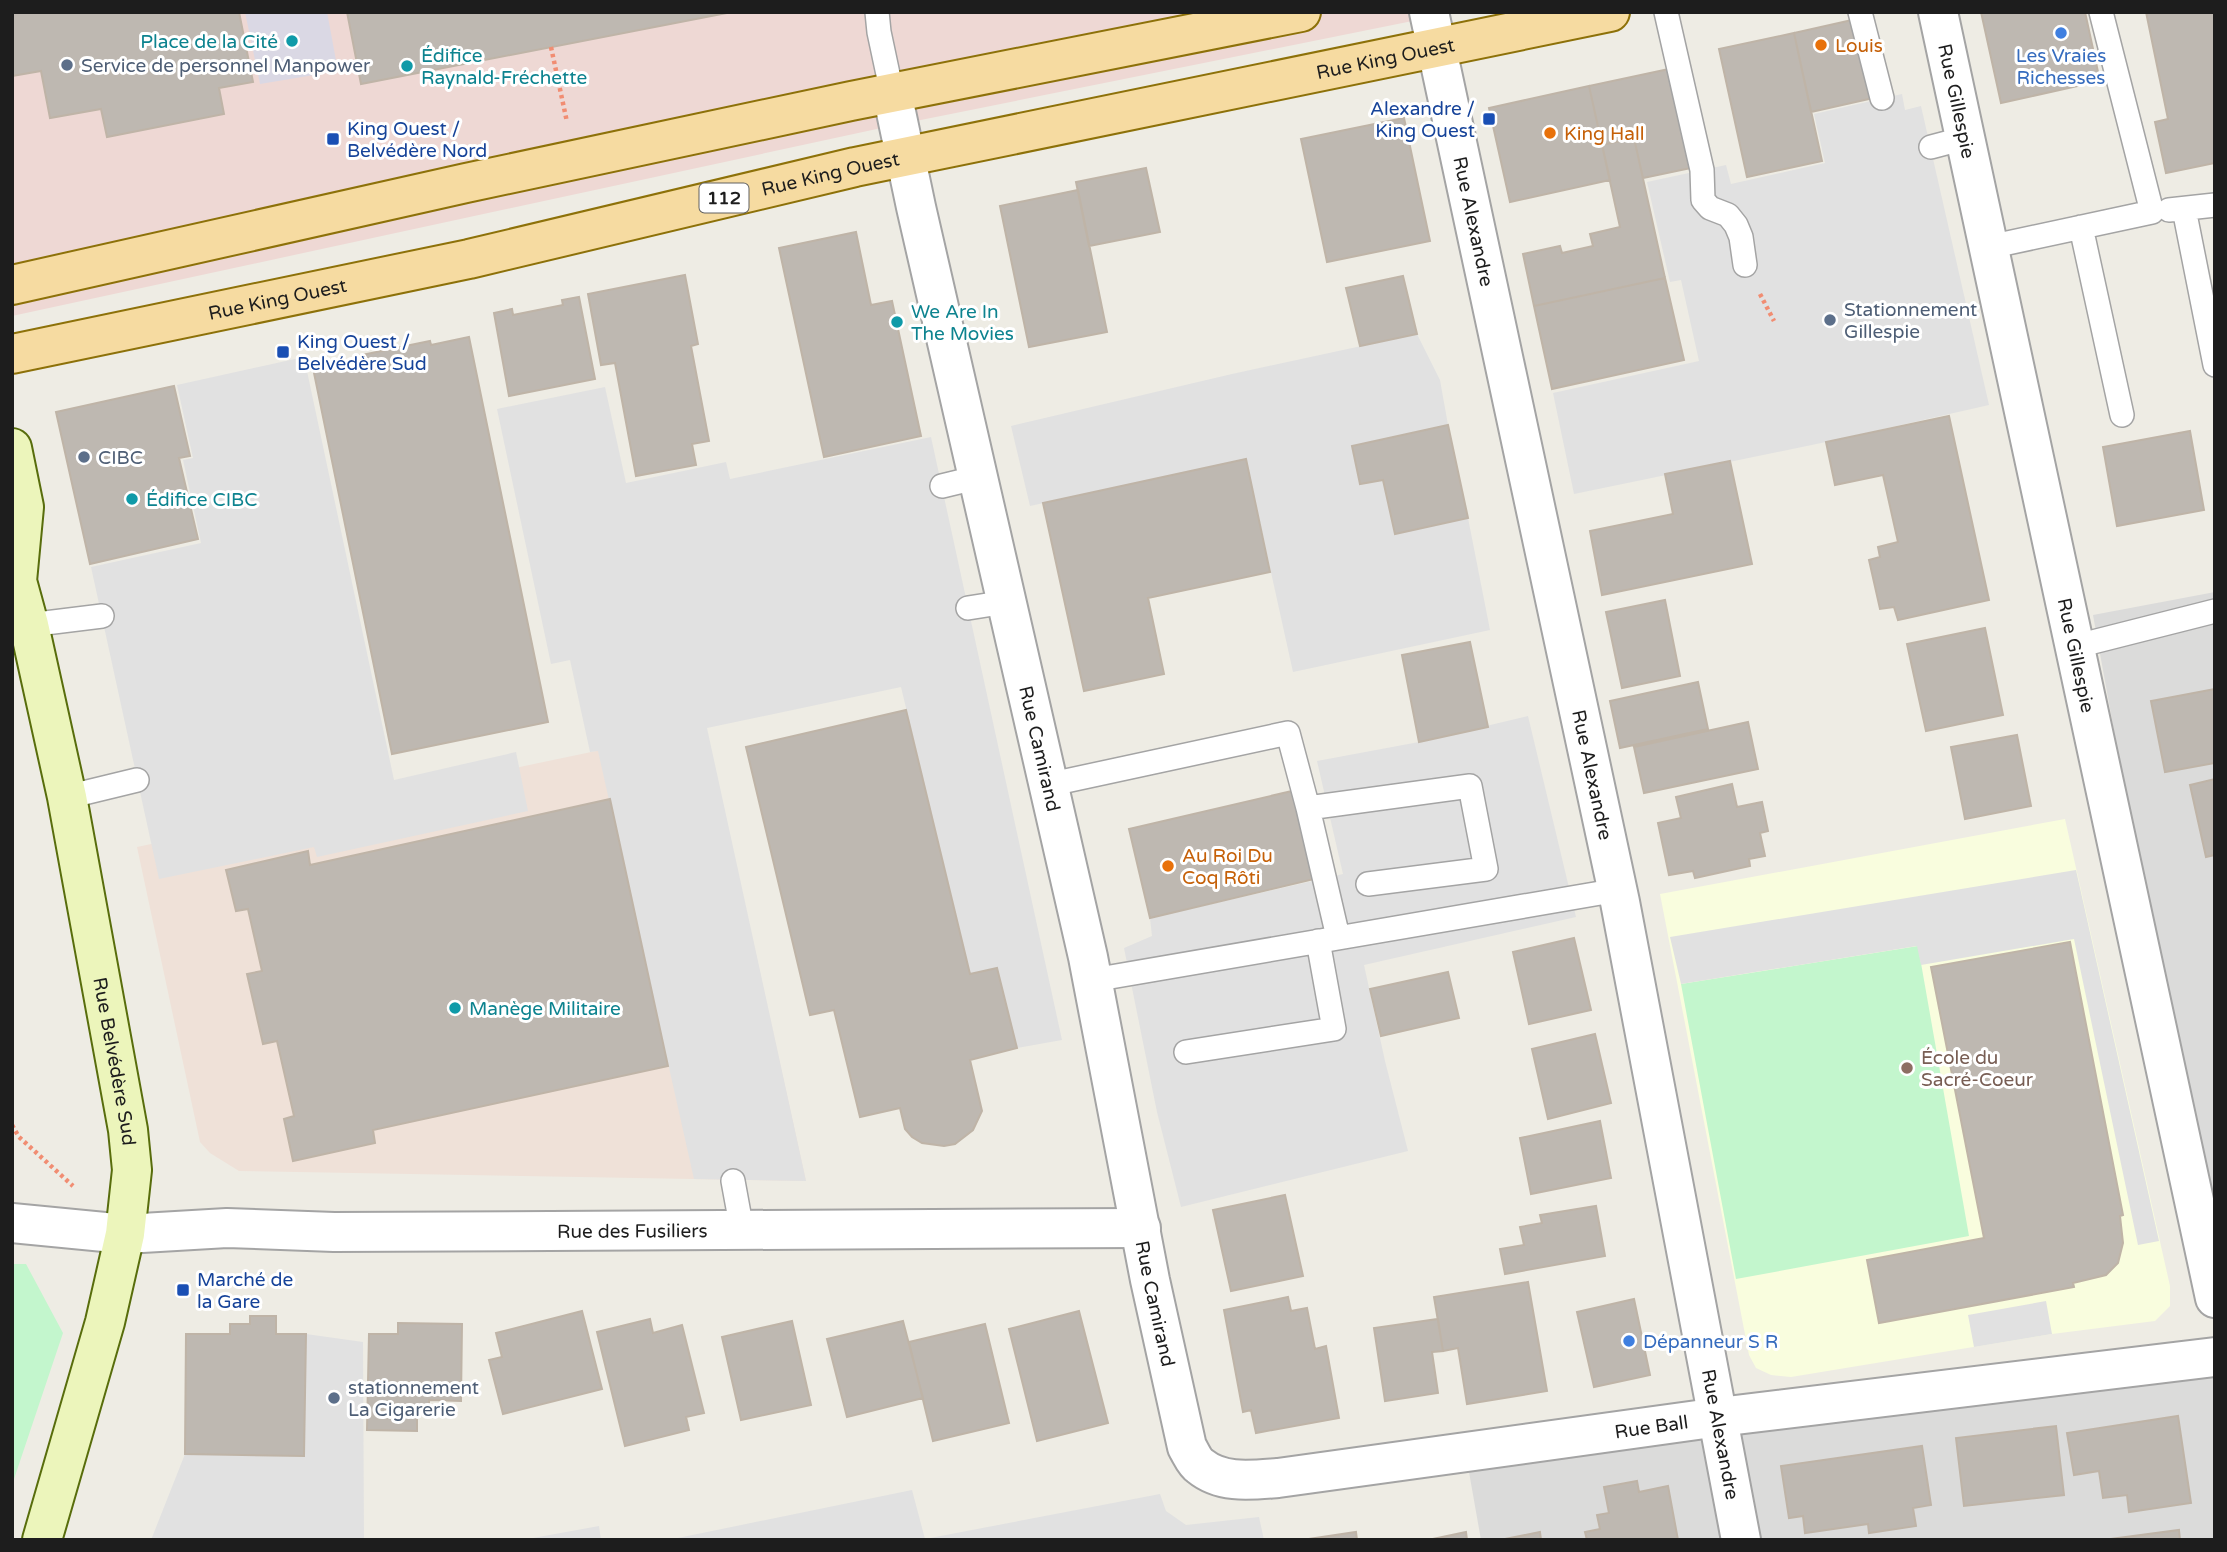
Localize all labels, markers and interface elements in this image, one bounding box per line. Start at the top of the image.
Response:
marker: Les Vraies Richesses [2053,25,2069,41]
place label: Place de la Cité [140,31,278,53]
marker: Place de la Cité [284,33,300,49]
street label: Rue King Ouest [1314,34,1457,84]
place label: Louis [1835,35,1883,57]
marker: Louis [1813,37,1829,53]
street label: Rue Gillespie [1933,42,1979,161]
place label: Édifice Raynald-Fréchette [421,45,587,89]
place label: Les Vraies Richesses [2016,45,2106,89]
place label: Service de personnel Manpower [81,55,371,77]
marker: Service de personnel Manpower [59,57,75,73]
marker: Édifice Raynald-Fréchette [399,58,415,74]
place label: Alexandre / King Ouest [1370,98,1475,142]
marker: Alexandre / King Ouest [1481,111,1497,127]
place label: King Ouest / Belvédère Nord [347,118,487,162]
place label: King Hall [1564,123,1644,145]
marker: King Hall [1542,125,1558,141]
marker: King Ouest / Belvédère Nord [325,131,341,147]
street label: Rue King Ouest [759,148,901,201]
street label: Rue Alexandre [1448,154,1498,289]
road number: 112 [700,183,748,212]
street label: Rue King Ouest [206,275,349,325]
place label: Stationnement Gillespie [1844,299,1977,343]
place label: We Are In The Movies [911,301,1014,345]
marker: Stationnement Gillespie [1822,312,1838,328]
marker: We Are In The Movies [889,314,905,330]
place label: King Ouest / Belvédère Sud [297,331,427,375]
marker: King Ouest / Belvédère Sud [275,344,291,360]
place label: CIBC [98,447,143,469]
marker: CIBC [76,449,92,465]
place label: Édifice CIBC [146,489,257,511]
marker: Édifice CIBC [124,491,140,507]
street label: Rue Gillespie [2053,596,2099,715]
street label: Rue Camirand [1014,684,1064,814]
street label: Rue Alexandre [1567,708,1616,842]
place label: Au Roi Du Coq Rôti [1182,845,1273,889]
marker: Au Roi Du Coq Rôti [1160,858,1176,874]
street label: Rue Belvédère Sud [88,976,139,1147]
place label: Manège Militaire [469,998,621,1020]
marker: Manège Militaire [447,1000,463,1016]
place label: École du Sacré-Coeur [1921,1047,2034,1091]
marker: École du Sacré-Coeur [1899,1060,1915,1076]
street label: Rue des Fusiliers [557,1220,708,1243]
street label: Rue Camirand [1131,1239,1179,1369]
place label: Marché de la Gare [197,1269,293,1313]
marker: Marché de la Gare [175,1282,191,1298]
place label: Dépanneur S R [1643,1331,1778,1353]
marker: Dépanneur S R [1621,1333,1637,1349]
street label: Rue Alexandre [1697,1367,1743,1502]
place label: stationnement La Cigarerie [348,1377,479,1421]
marker: stationnement La Cigarerie [326,1390,342,1406]
street label: Rue Ball [1613,1411,1690,1443]

